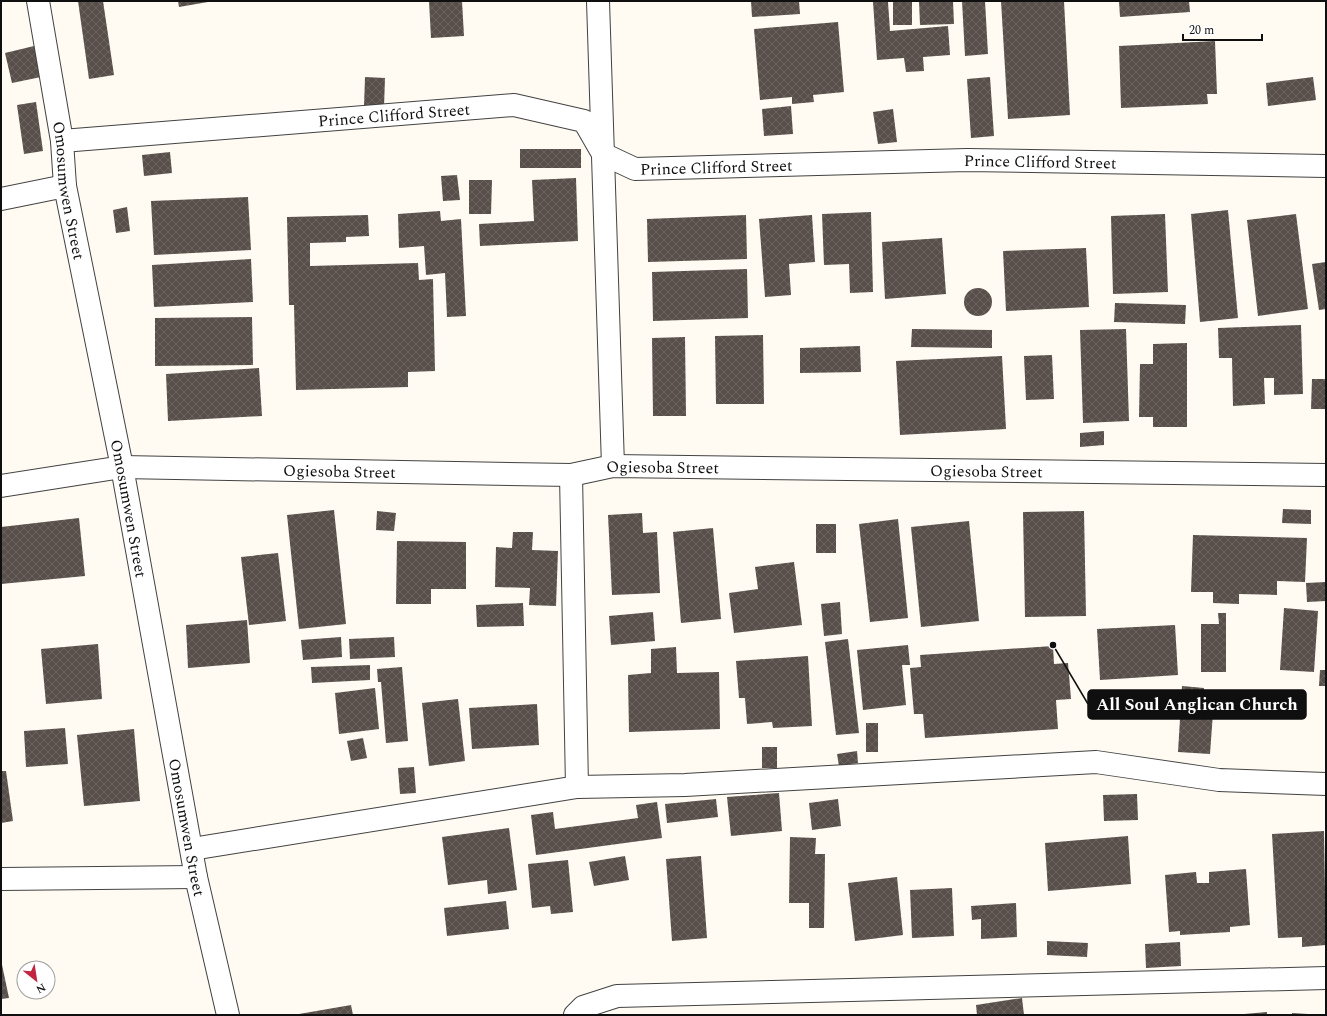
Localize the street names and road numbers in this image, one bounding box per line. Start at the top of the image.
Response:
street label: Prince Clifford Street [317,98,471,134]
street label: Omosumwen Street [46,119,91,262]
street label: Prince Clifford Street [964,149,1117,176]
street label: Prince Clifford Street [640,154,793,182]
street label: Omosumwen Street [104,438,153,580]
street label: Ogiesoba Street [604,454,719,480]
street label: Ogiesoba Street [283,459,396,485]
street label: Ogiesoba Street [930,459,1043,484]
street label: Omosumwen Street [162,756,211,899]

